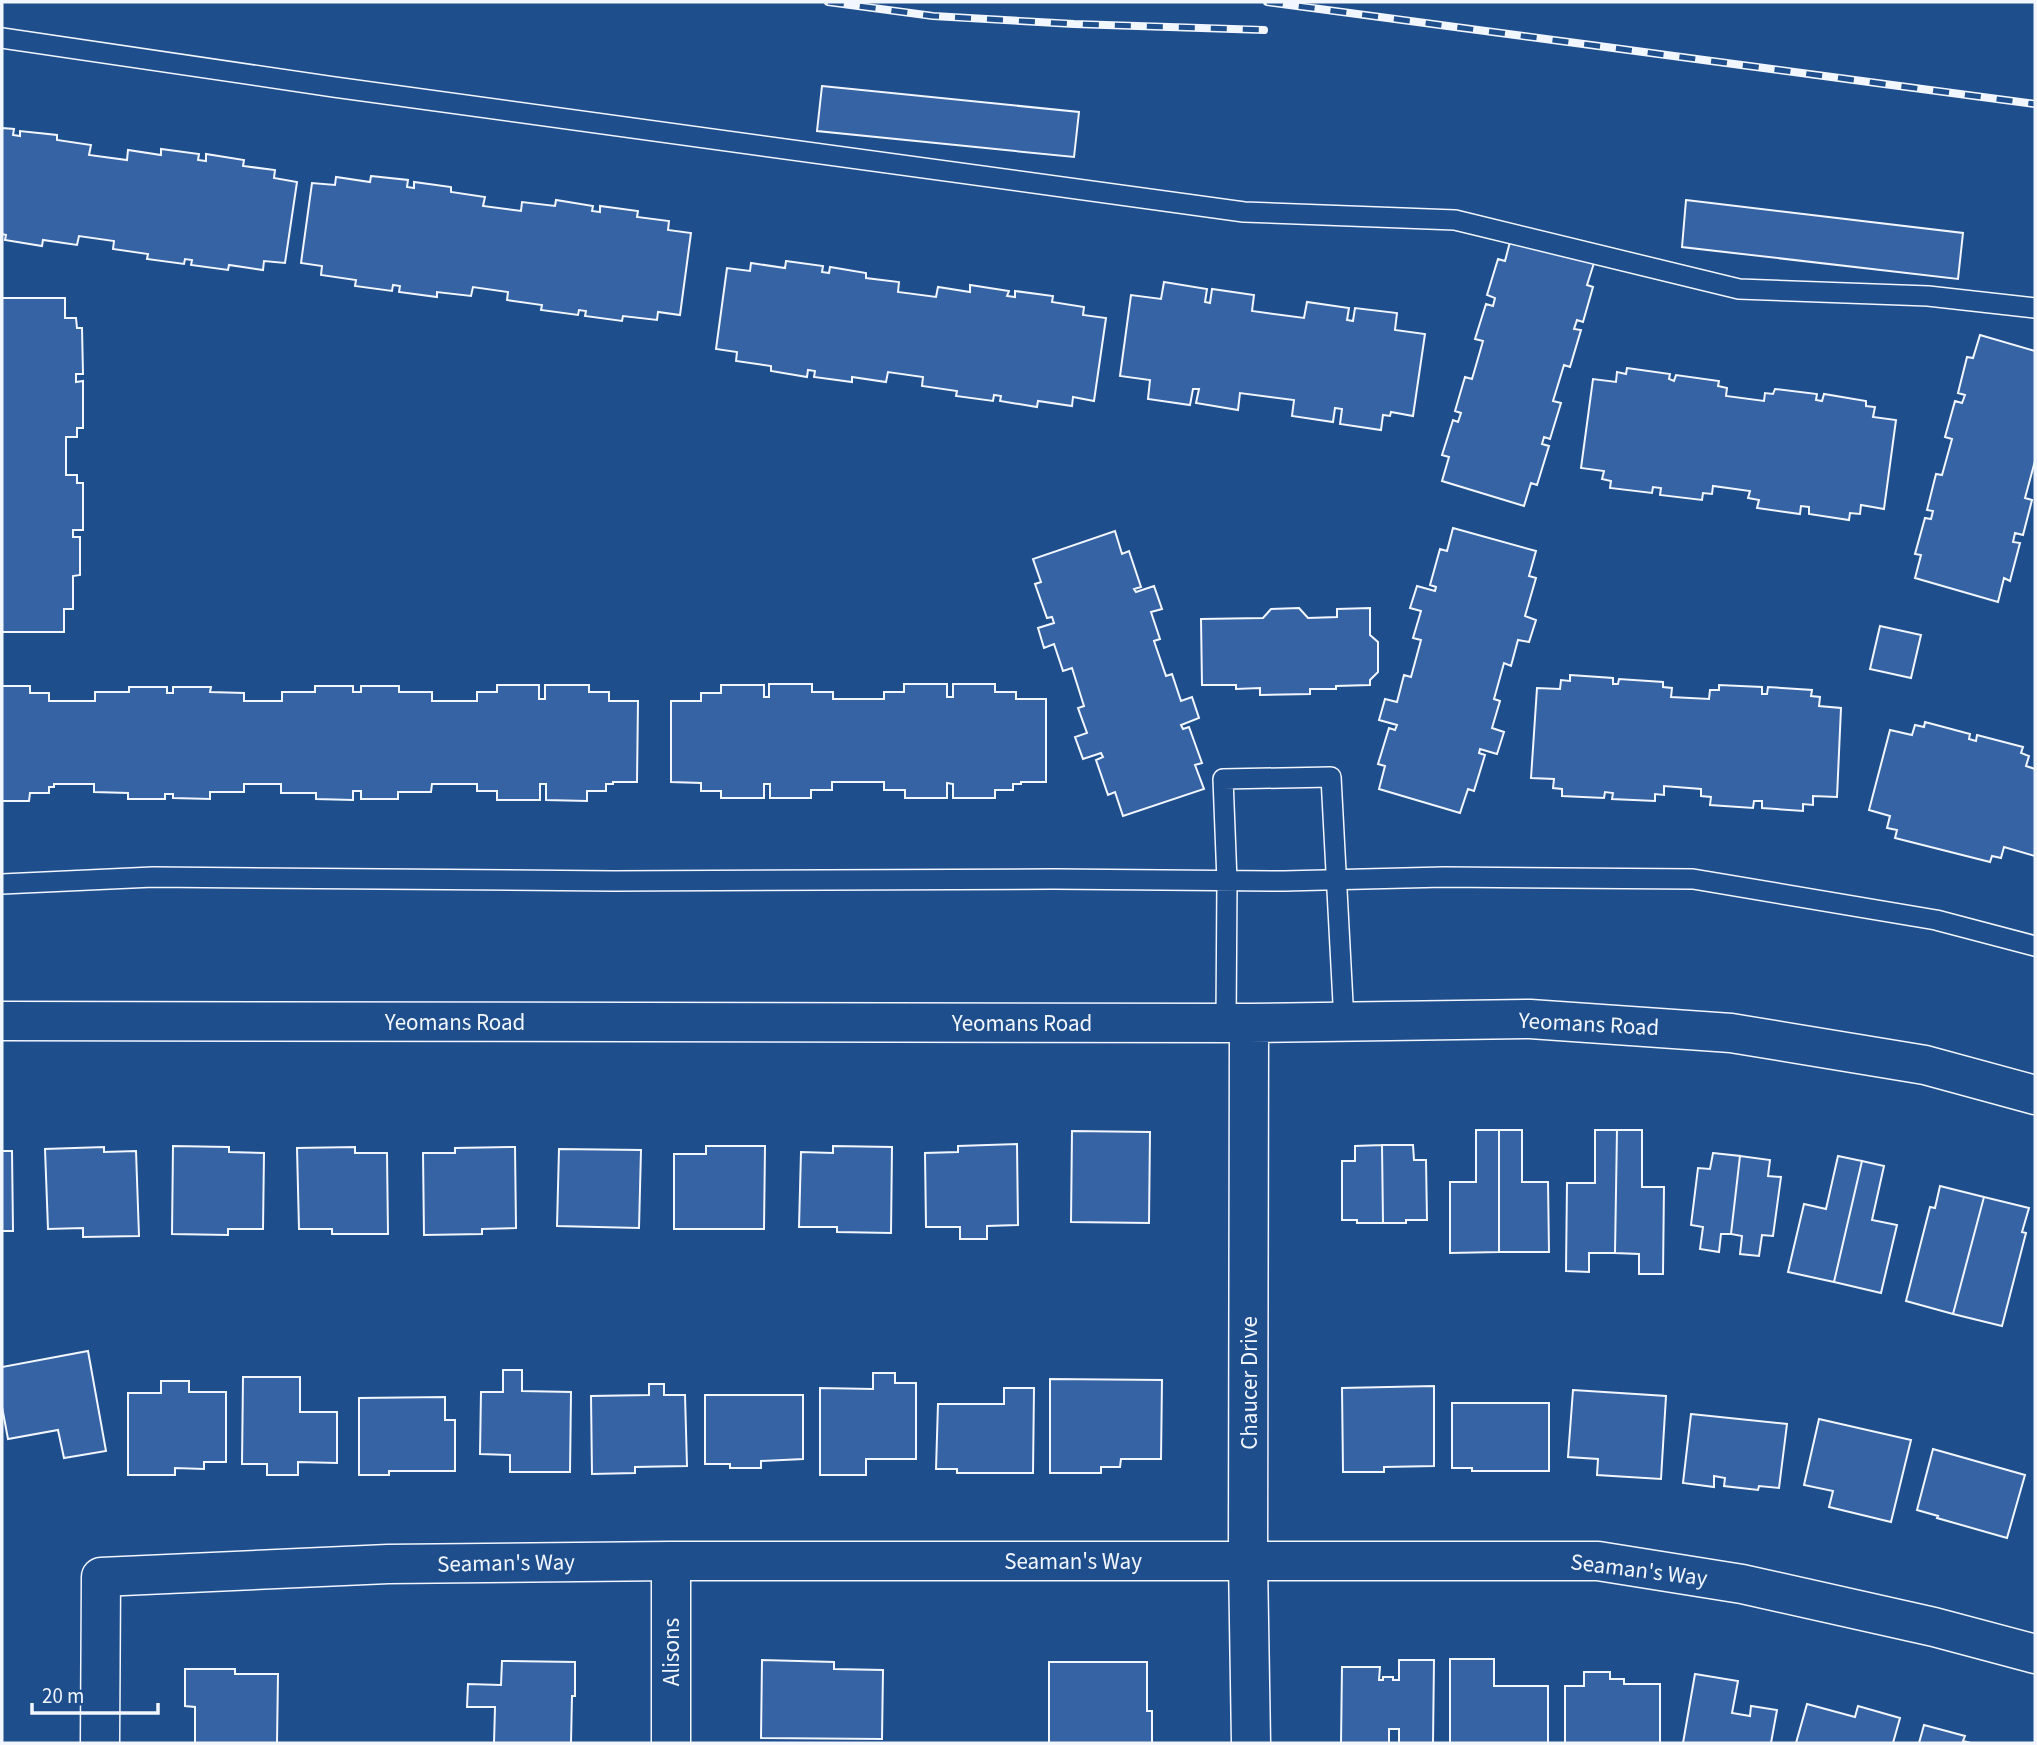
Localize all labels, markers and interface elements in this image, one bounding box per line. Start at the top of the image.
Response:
street label: Yeomans Road [1517,1004,1660,1044]
street label: Yeomans Road [384,1006,525,1039]
street label: Yeomans Road [951,1007,1092,1040]
street label: Chaucer Drive [1233,1316,1266,1450]
street label: Seaman's Way [437,1545,575,1581]
street label: Seaman's Way [1004,1545,1142,1578]
street label: Seaman's Way [1569,1545,1710,1595]
street label: Alisons [655,1618,688,1686]
scale bar [32,1672,158,1716]
text: 20 m [42,1681,84,1711]

